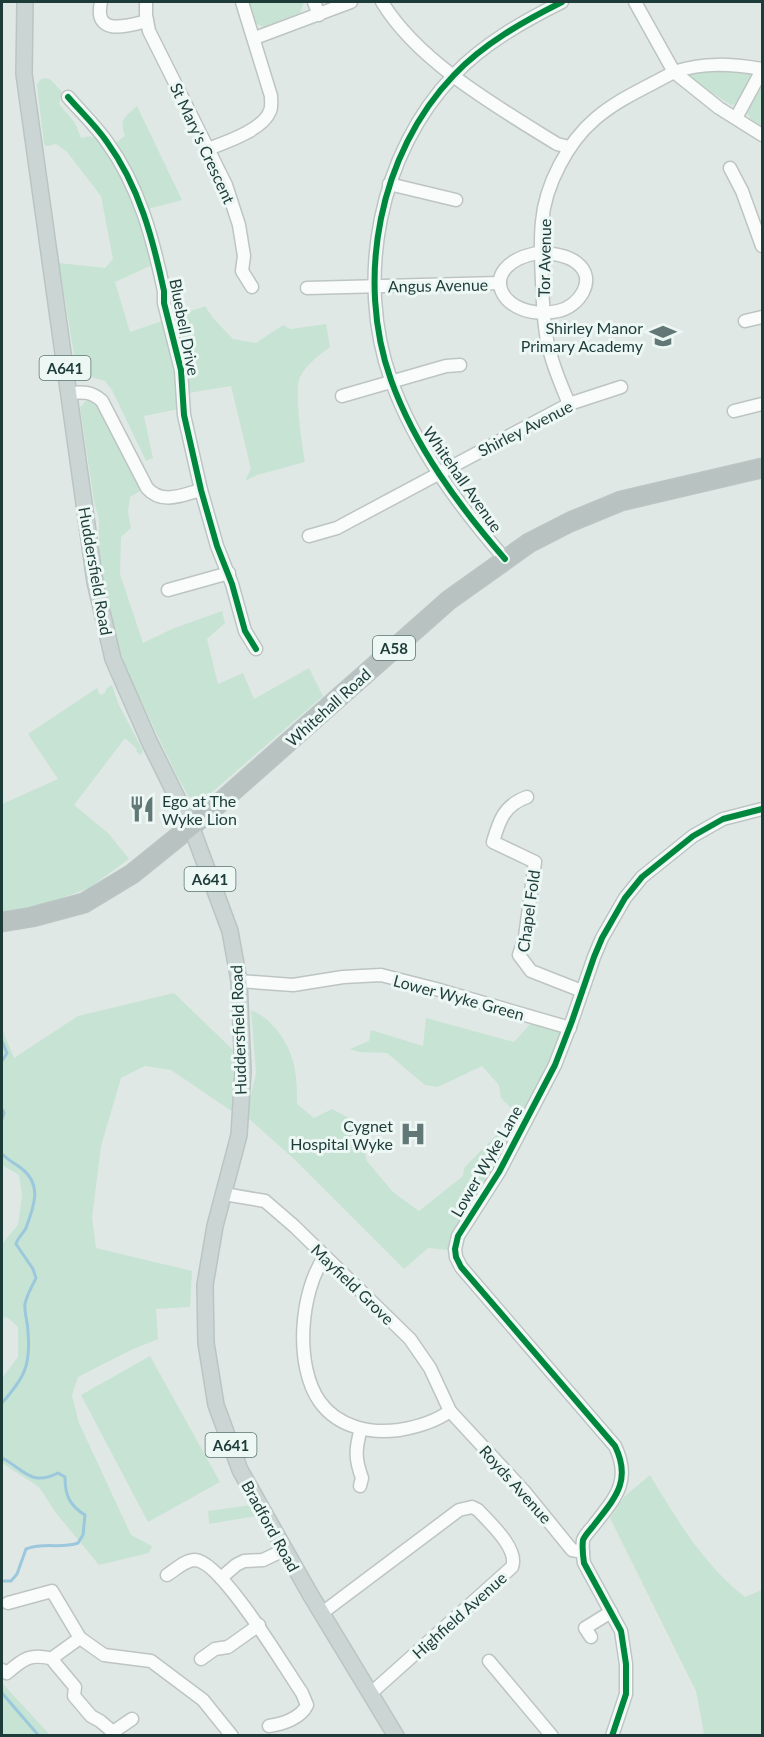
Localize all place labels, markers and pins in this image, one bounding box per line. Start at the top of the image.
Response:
place label: Shirley Manor Primary Academy [521,318,644,355]
school or university icon: Shirley Manor Primary Academy [648,321,678,351]
place label: Ego at The Wyke Lion [162,791,237,828]
restaurant icon: Ego at The Wyke Lion [127,794,157,824]
place label: Cygnet Hospital Wyke [290,1116,393,1153]
hospital icon: Cygnet Hospital Wyke [398,1119,428,1149]

